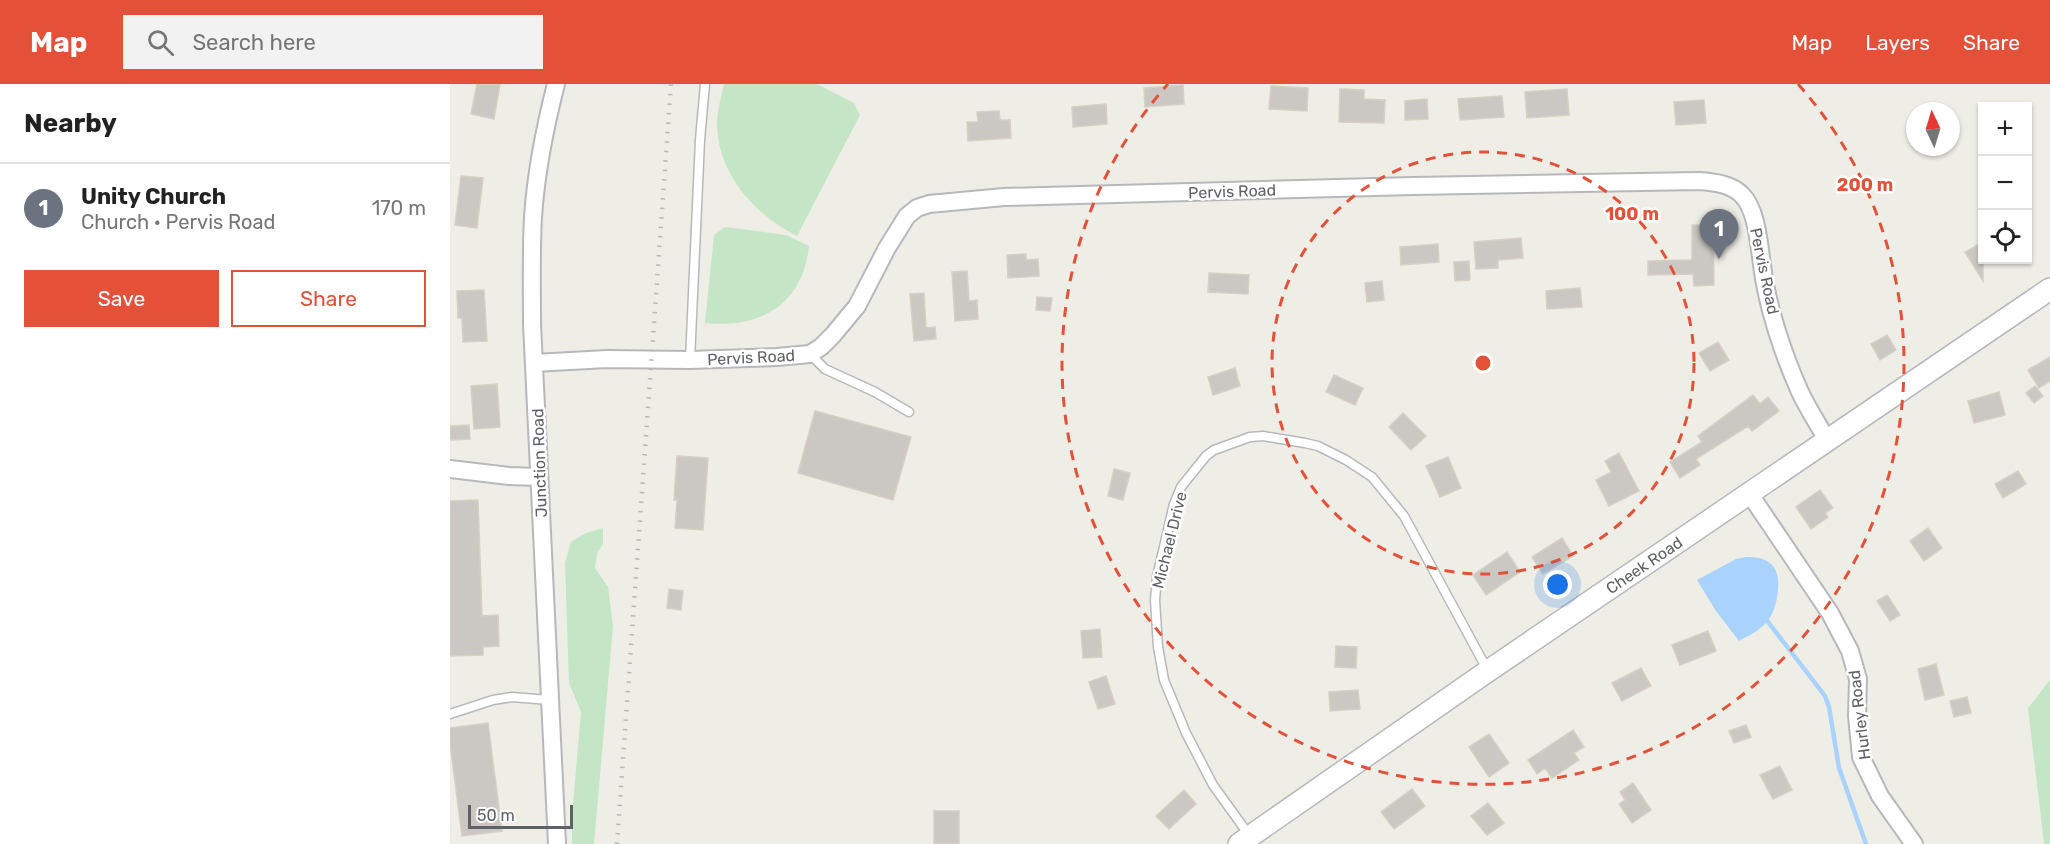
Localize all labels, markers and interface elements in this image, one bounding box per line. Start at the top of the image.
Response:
search box [123,15,543,69]
text: Map [30,26,87,59]
icon: search [144,26,177,59]
text: Search here [192,29,316,56]
text: Map [1791,30,1832,55]
text: Layers [1865,30,1930,55]
text: Share [1963,30,2020,55]
north arrow [1906,102,1960,156]
map controls [1978,102,2032,264]
button: + [1978,102,2032,156]
text: Nearby [24,108,117,139]
button: − [1978,156,2032,210]
text: 200 m [1837,174,1893,196]
street label: Pervis Road [1188,180,1276,203]
text: Unity Church [81,183,226,210]
text: 1 [39,196,48,220]
text: 170 m [372,196,426,220]
text: 100 m [1605,203,1659,225]
text: Church · Pervis Road [81,210,276,234]
pin: 1 [1700,210,1738,259]
button: locate [1978,210,2032,264]
street label: Pervis Road [1746,226,1783,316]
button: Save [24,270,219,327]
button: Share [231,270,426,327]
street label: Pervis Road [707,346,795,369]
centre of rings [1473,353,1493,373]
street label: Junction Road [528,408,551,518]
street label: Michael Drive [1148,490,1191,591]
street label: Cheek Road [1602,533,1686,598]
your location [1543,570,1572,599]
street label: Hurley Road [1845,669,1874,761]
scale bar [468,802,573,830]
text: 50 m [477,806,515,825]

